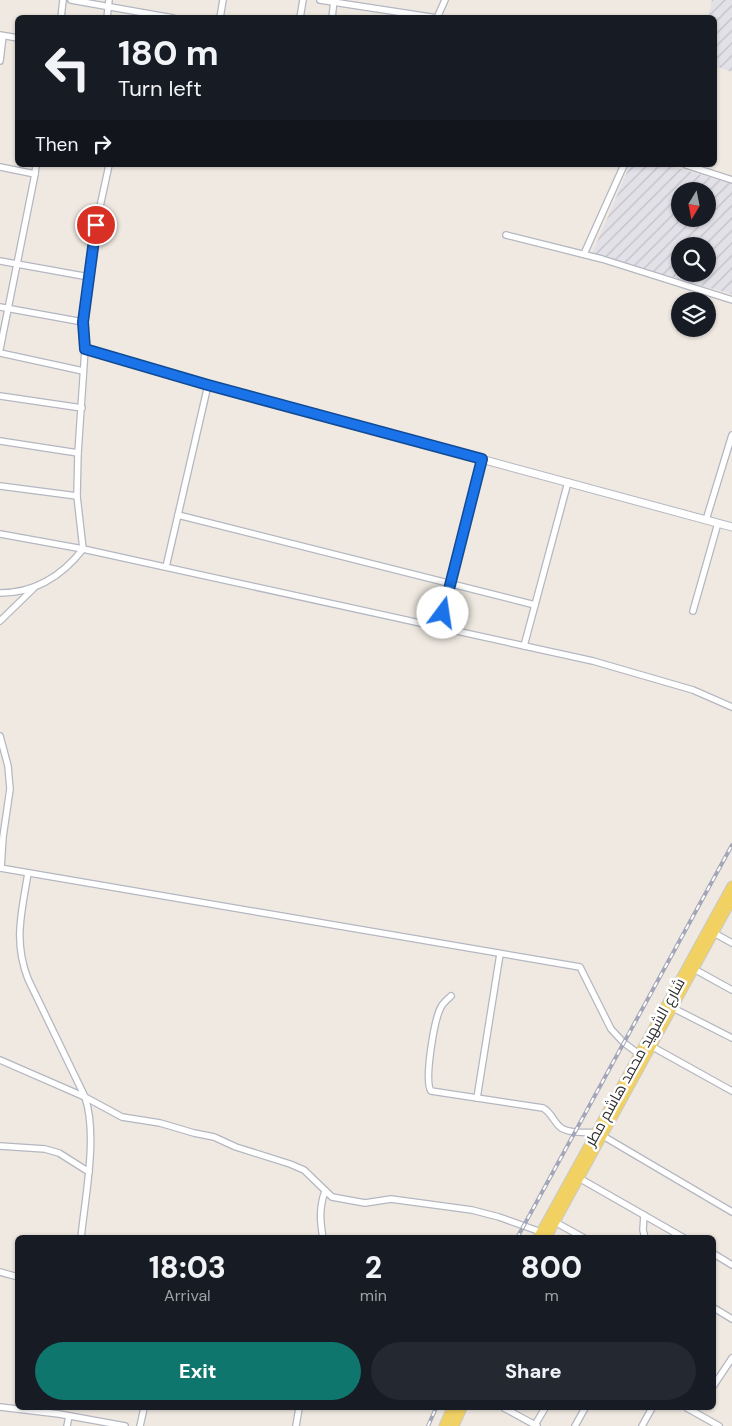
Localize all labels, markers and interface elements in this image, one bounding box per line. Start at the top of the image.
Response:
text: 180 m [118,30,219,76]
icon: left [35,35,100,100]
text: Turn left [118,74,202,103]
icon: right [88,130,116,158]
text: Then [35,132,78,157]
north arrow [671,182,716,228]
map controls [671,182,716,337]
pin [75,204,117,246]
icon: arrive [82,211,110,239]
button: search [671,237,716,282]
button: layers [671,292,716,337]
position arrow [416,586,468,638]
street label: شارع الشهيد محمد هاشم مطر [580,974,690,1151]
text: 18:03 [149,1248,226,1287]
text: 2 [365,1248,382,1287]
text: 800 [521,1248,582,1287]
text: Arrival [164,1285,211,1306]
text: min [360,1285,387,1306]
text: m [544,1285,559,1306]
button: Exit [35,1342,361,1400]
button: Share [371,1342,696,1400]

